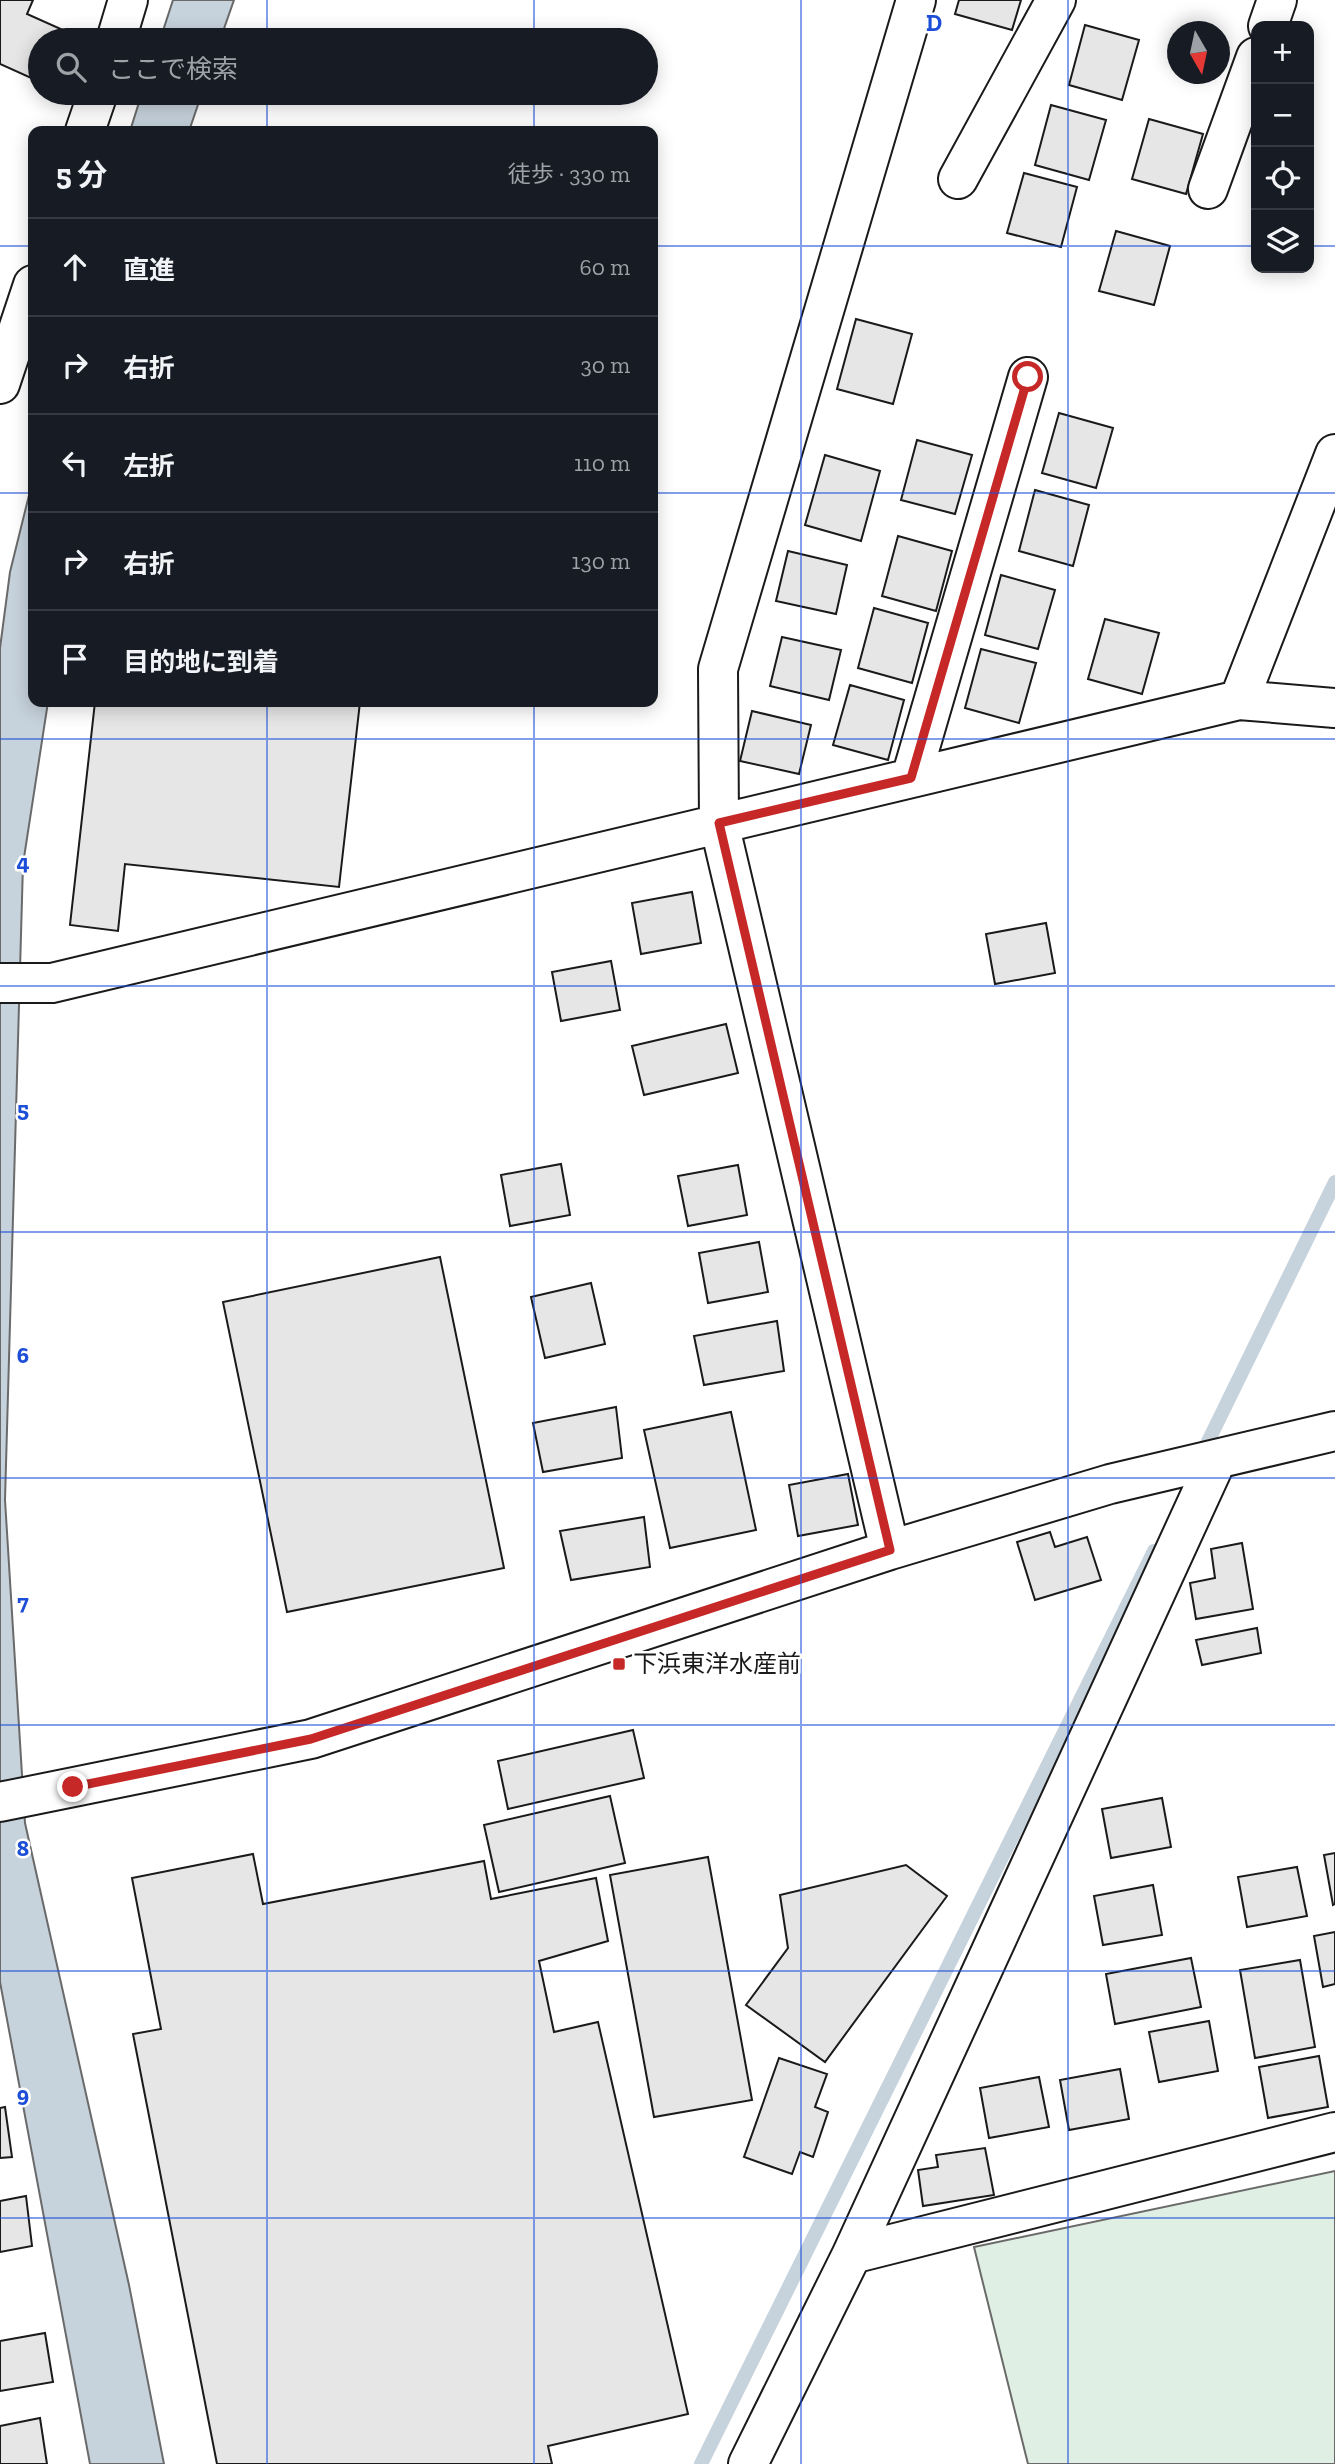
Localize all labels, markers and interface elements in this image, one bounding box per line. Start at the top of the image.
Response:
text: D [926,9,942,37]
north arrow [1167,21,1230,84]
map controls [1251,21,1314,273]
button: + [1251,21,1314,84]
search box [28,28,658,105]
icon: search [52,48,90,86]
text: ここで検索 [108,53,238,85]
button: − [1251,84,1314,147]
button: locate [1251,147,1314,210]
text: 5 分 [56,157,107,193]
text: 徒歩 · 330 m [508,160,630,188]
button: layers [1251,210,1314,273]
icon: ahead [56,248,94,286]
text: 60 m [579,253,630,281]
text: 直進 [123,254,175,286]
icon: right [56,346,94,384]
text: 30 m [580,351,630,379]
text: 右折 [123,352,175,384]
route start [1012,361,1043,392]
icon: left [56,444,94,482]
text: 110 m [574,449,630,477]
text: 左折 [123,450,175,482]
icon: right [56,542,94,580]
text: 130 m [572,547,630,575]
text: 右折 [123,548,175,580]
icon: arrive [56,640,94,678]
text: 目的地に到着 [123,646,279,678]
text: 4 [16,848,30,876]
text: 5 [17,1095,29,1123]
text: 6 [17,1341,29,1369]
text: 7 [17,1588,29,1616]
place label: 下浜東洋水産前 [633,1649,801,1678]
marker: 下浜東洋水産前 [611,1656,627,1672]
route end [57,1771,88,1802]
text: 8 [17,1834,29,1862]
text: 9 [17,2080,29,2108]

